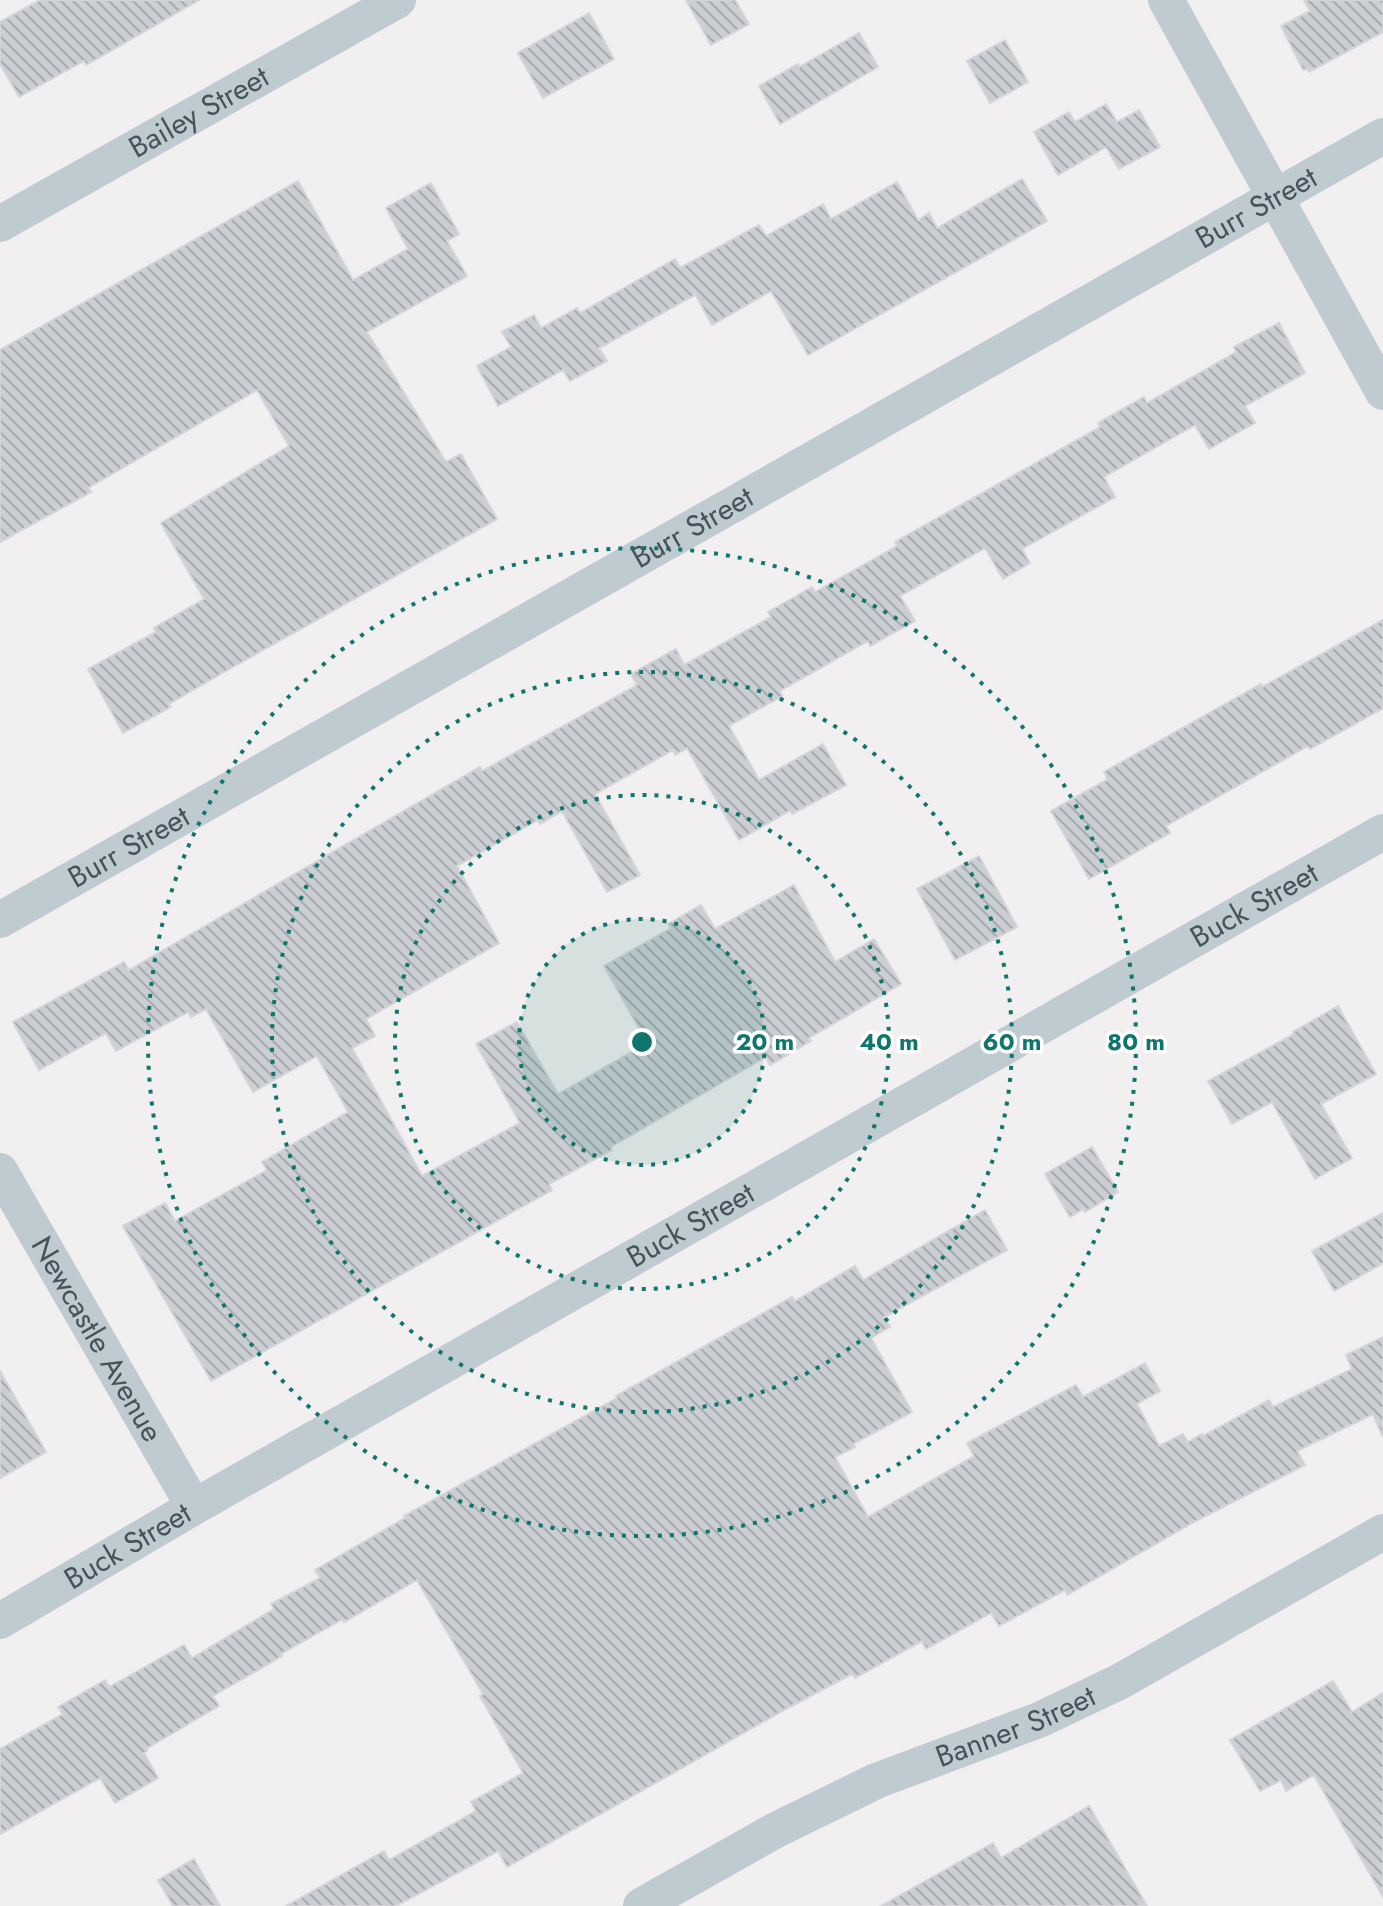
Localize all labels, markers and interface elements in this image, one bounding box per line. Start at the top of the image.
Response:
street label: Bailey Street [120,55,277,168]
street label: Burr Street [1187,155,1325,259]
street label: Burr Street [623,475,762,579]
street label: Burr Street [60,795,198,898]
street label: Buck Street [1182,851,1326,958]
text: 20 m [736,1024,794,1059]
text: 40 m [859,1024,919,1059]
text: 60 m [983,1024,1041,1059]
text: 80 m [1107,1024,1165,1059]
centre of rings [628,1028,656,1056]
street label: Buck Street [619,1171,763,1278]
street label: Newcastle Avenue [21,1228,174,1450]
street label: Buck Street [56,1491,200,1600]
street label: Banner Street [929,1674,1103,1778]

